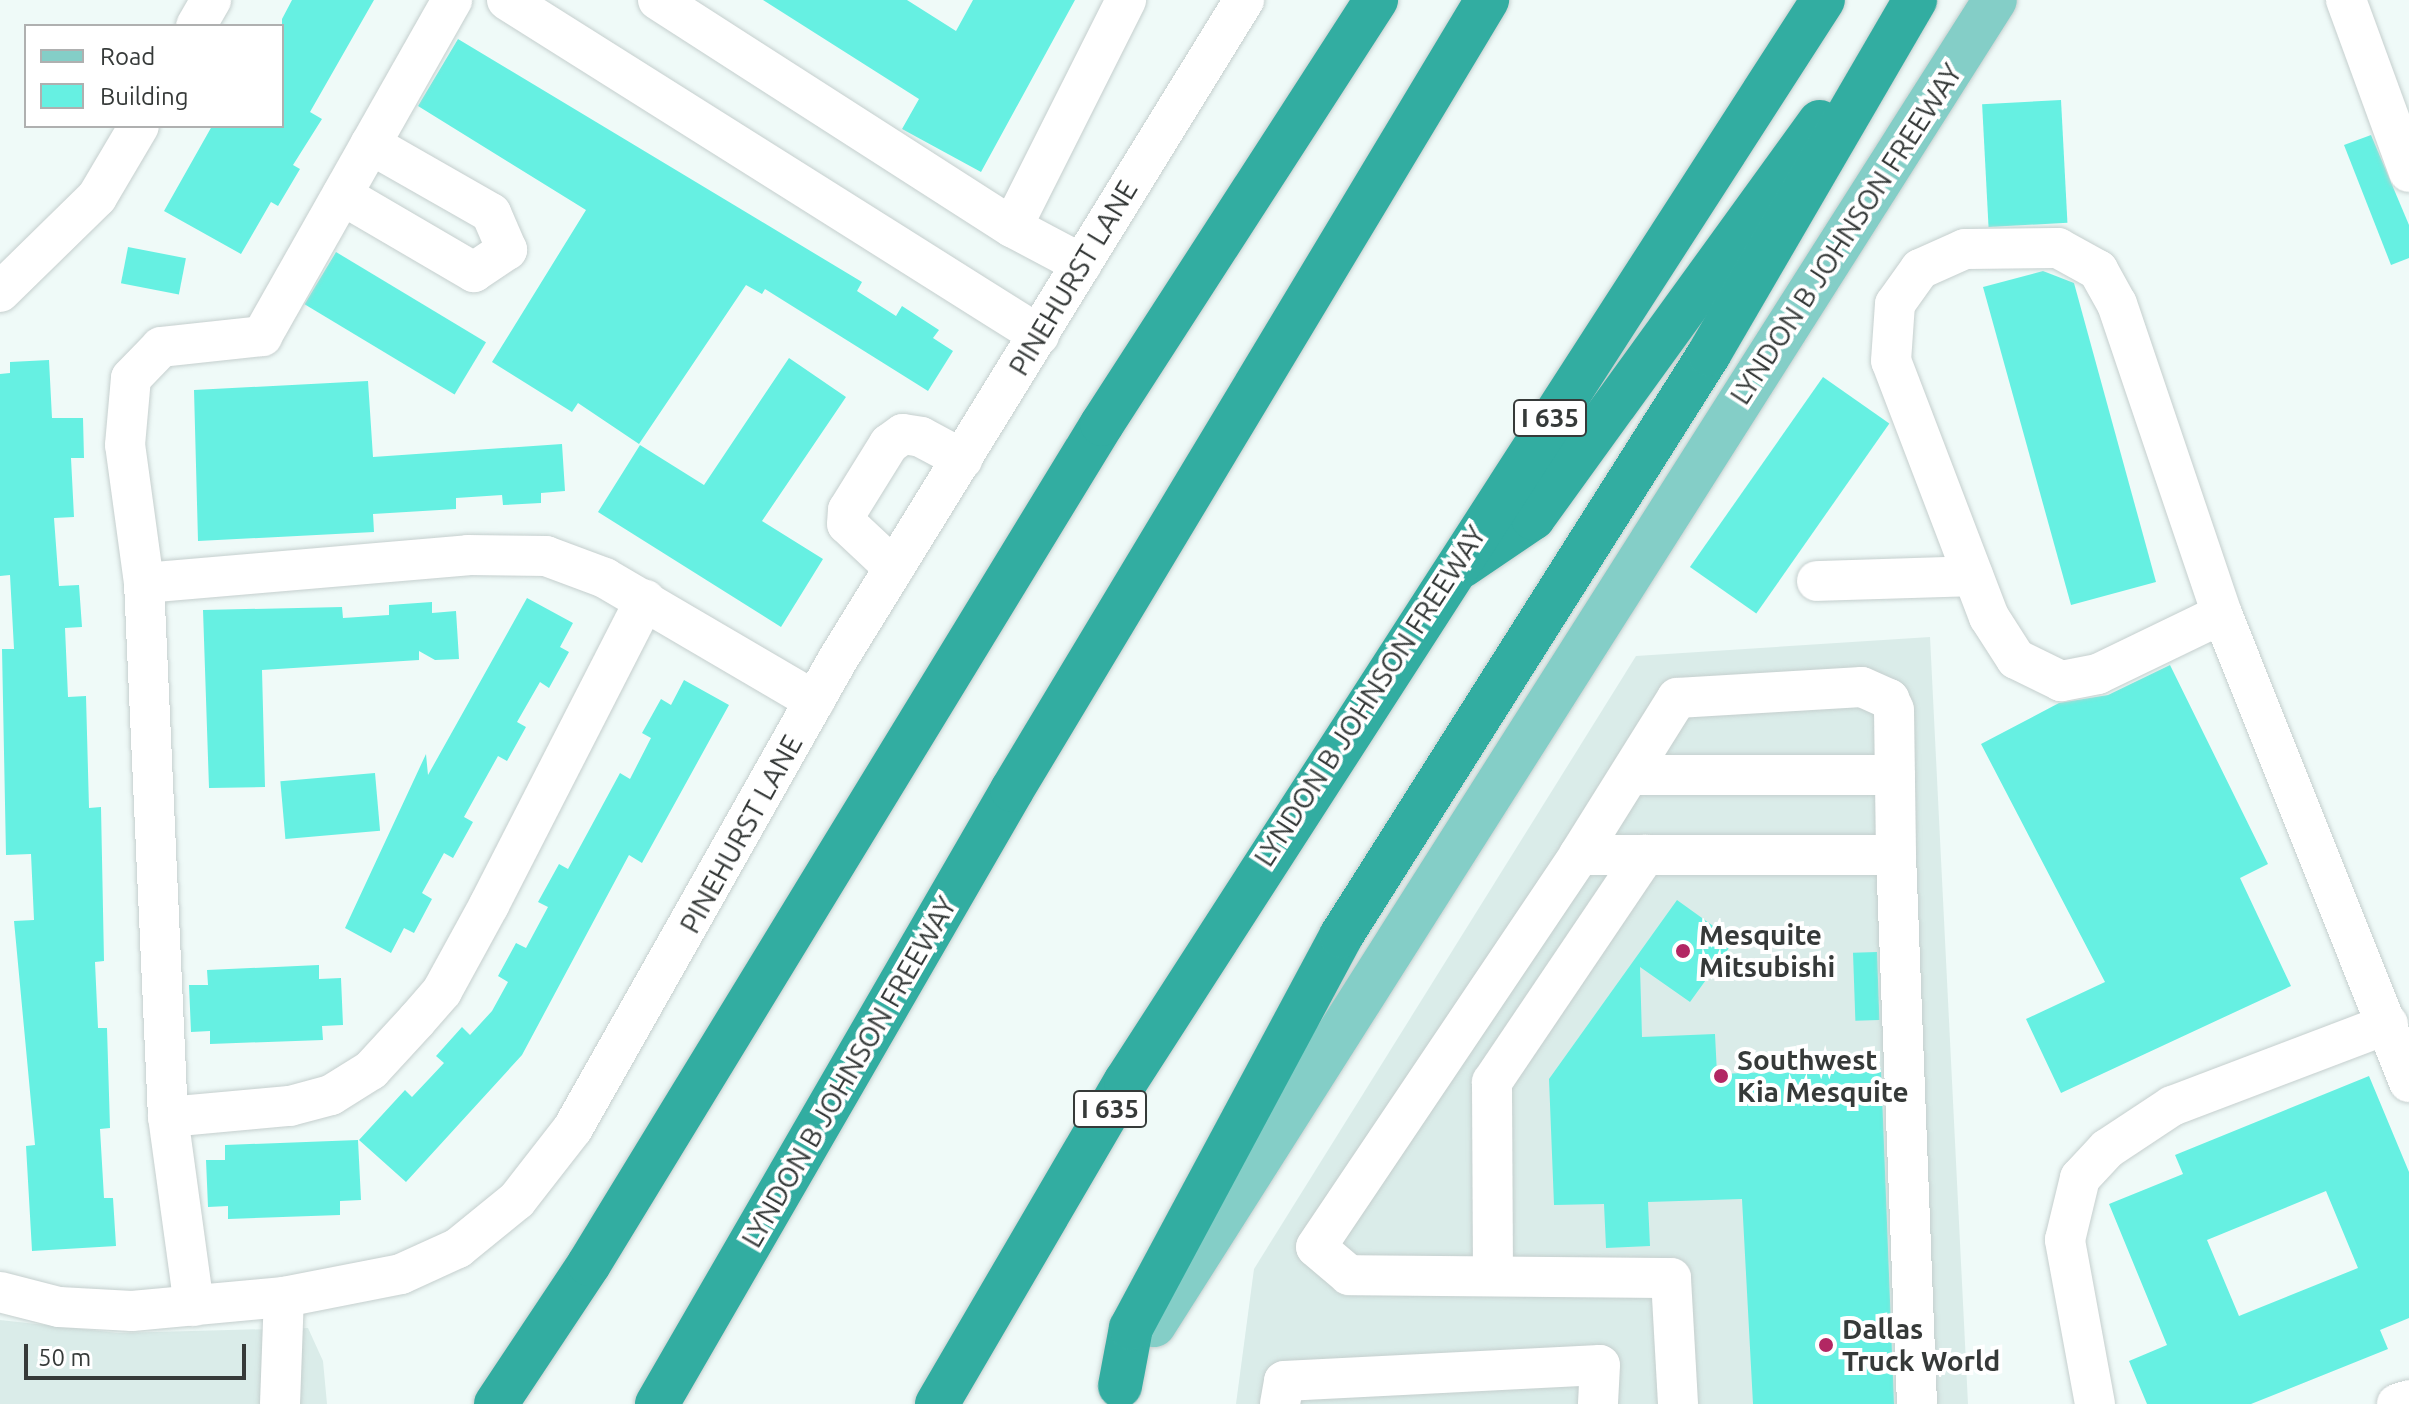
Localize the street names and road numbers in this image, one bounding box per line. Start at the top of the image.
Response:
street label: LYNDON B JOHNSON FREEWAY [1723,57,1969,411]
street label: PINEHURST LANE [1002,175,1144,381]
road number: I 635 [1512,396,1588,440]
street label: LYNDON B JOHNSON FREEWAY [1247,519,1493,873]
street label: PINEHURST LANE [673,729,809,939]
street label: LYNDON B JOHNSON FREEWAY [735,891,963,1253]
road number: I 635 [1072,1087,1148,1131]

